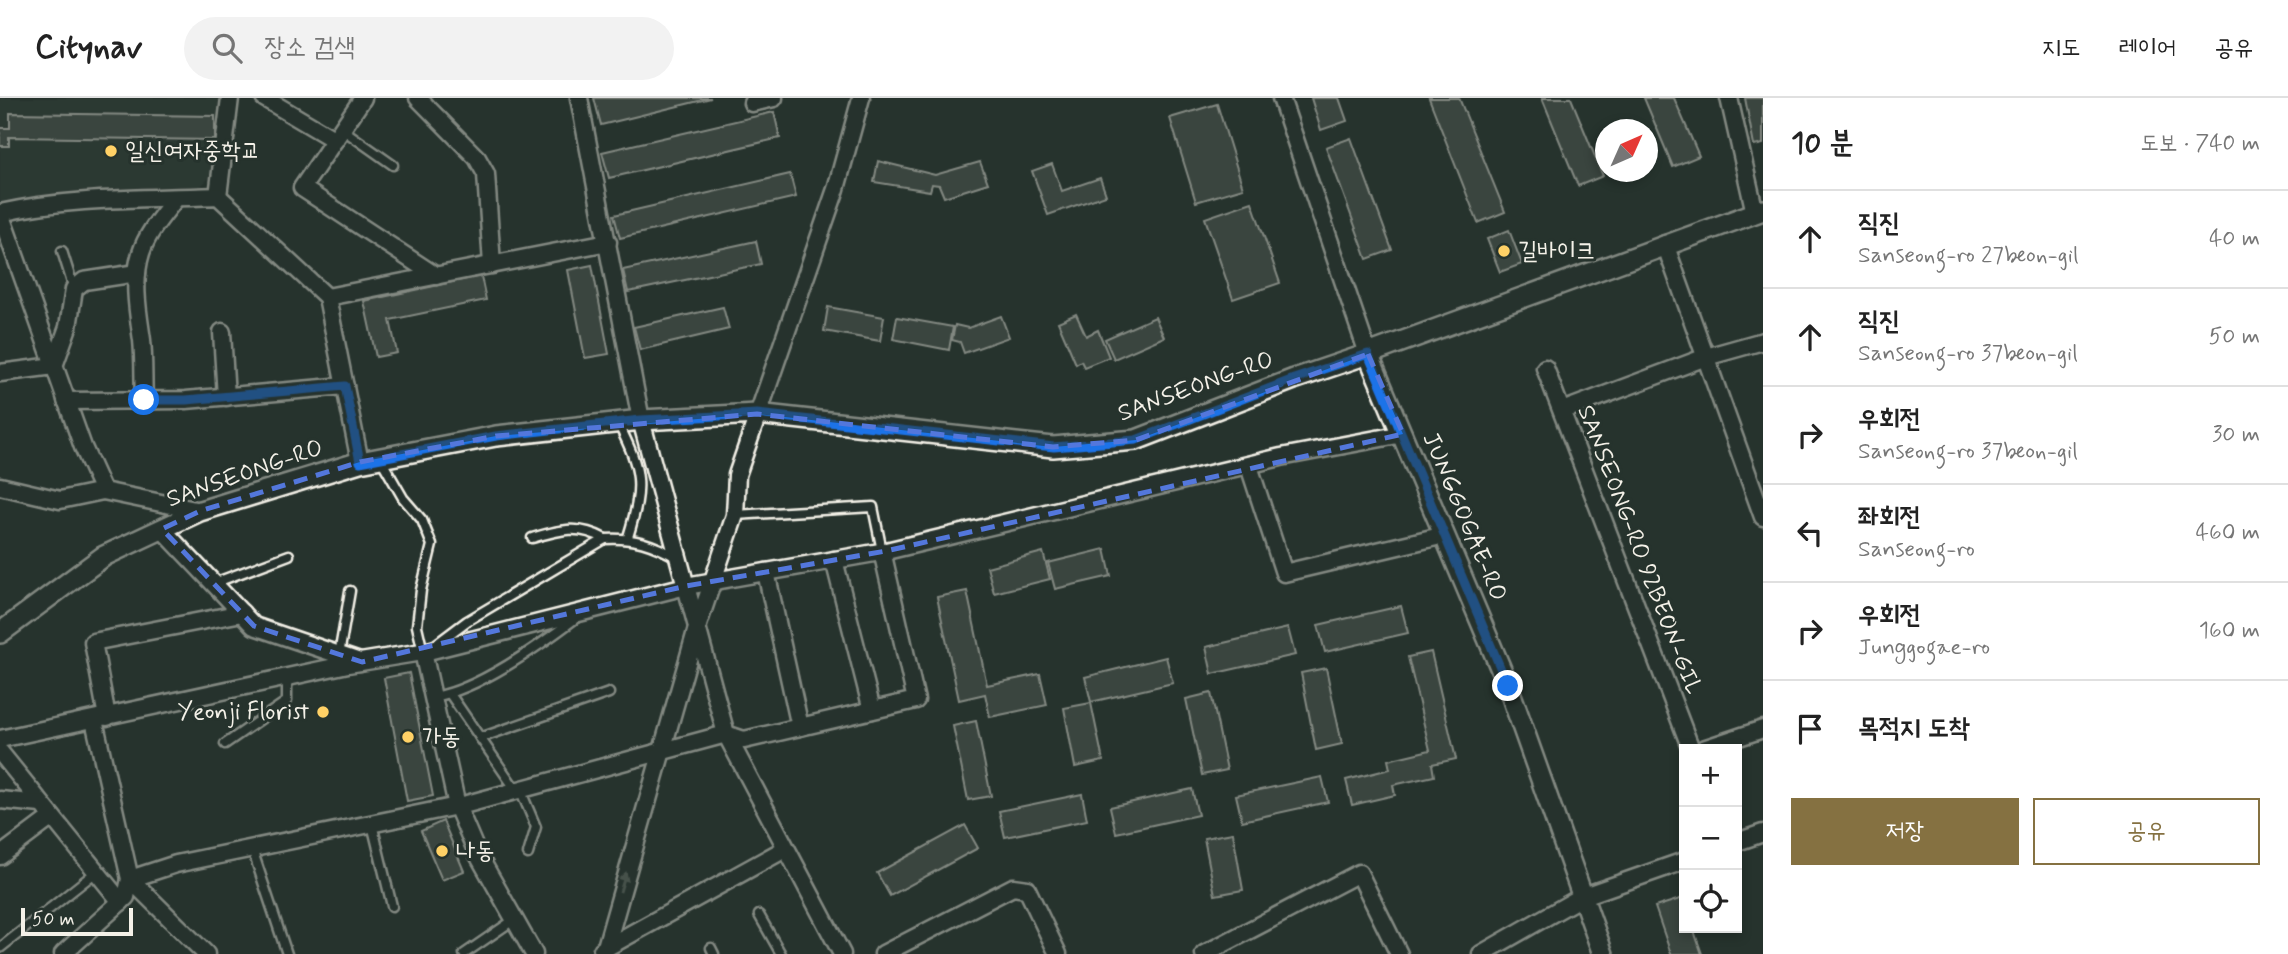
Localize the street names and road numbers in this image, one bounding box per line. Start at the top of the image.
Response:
street label: SANSEONG-RO [1114,344,1278,430]
street label: SANSEONG-RO 92BEON-GIL [1569,401,1709,699]
street label: JUNGGOGAE-RO [1414,428,1514,606]
street label: SANSEONG-RO [163,433,327,515]

